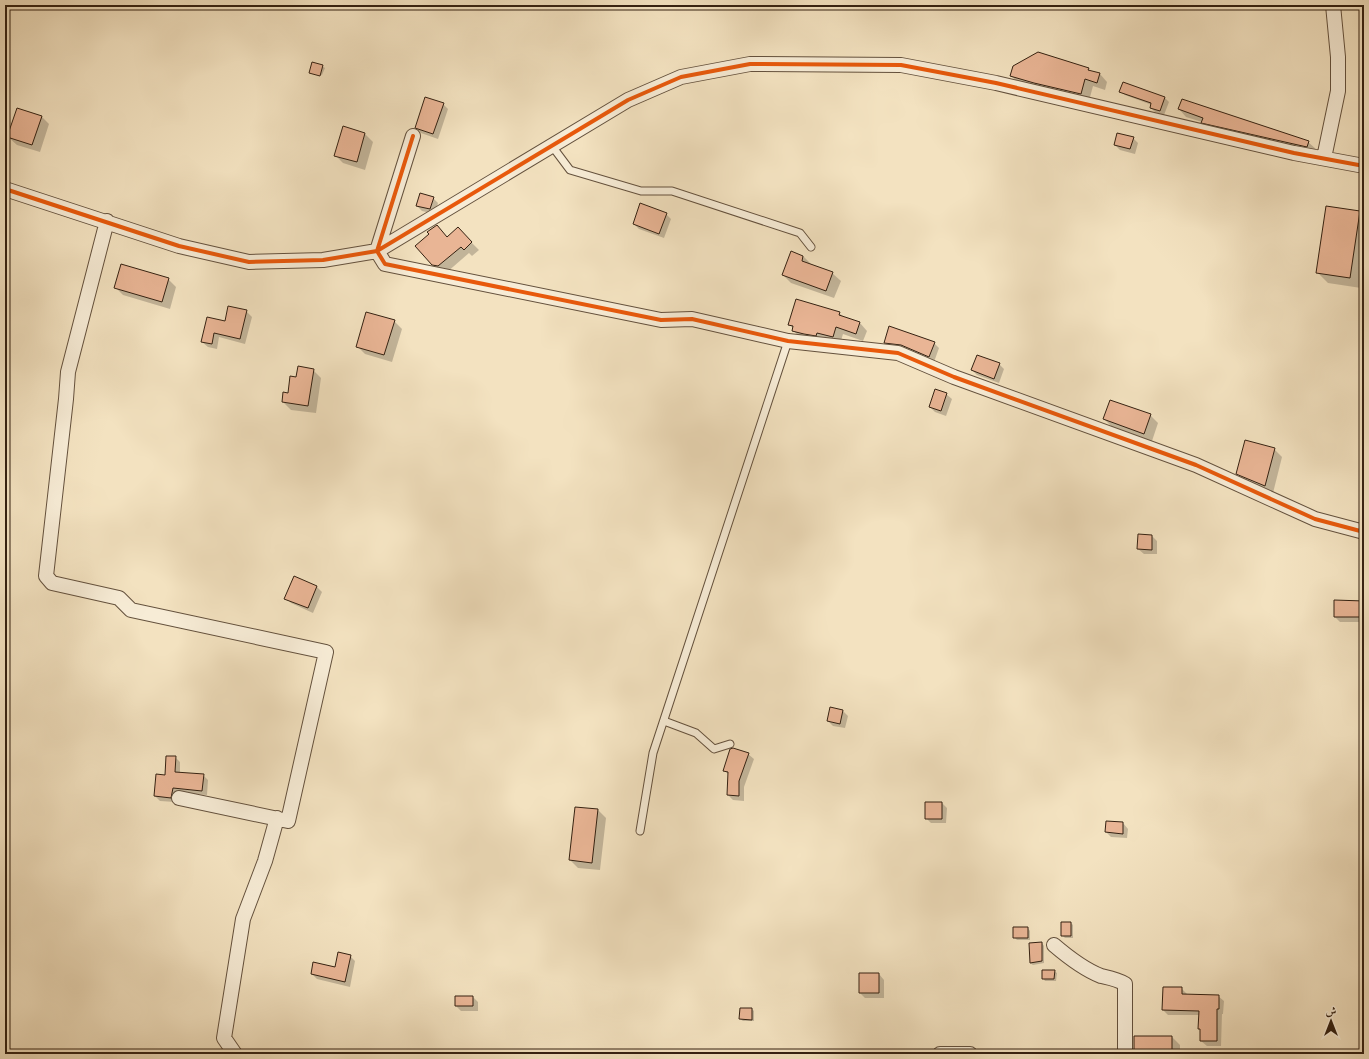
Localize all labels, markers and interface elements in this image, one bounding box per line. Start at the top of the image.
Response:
north arrow [1311,1001,1351,1041]
text: ش [1326,1005,1337,1019]

